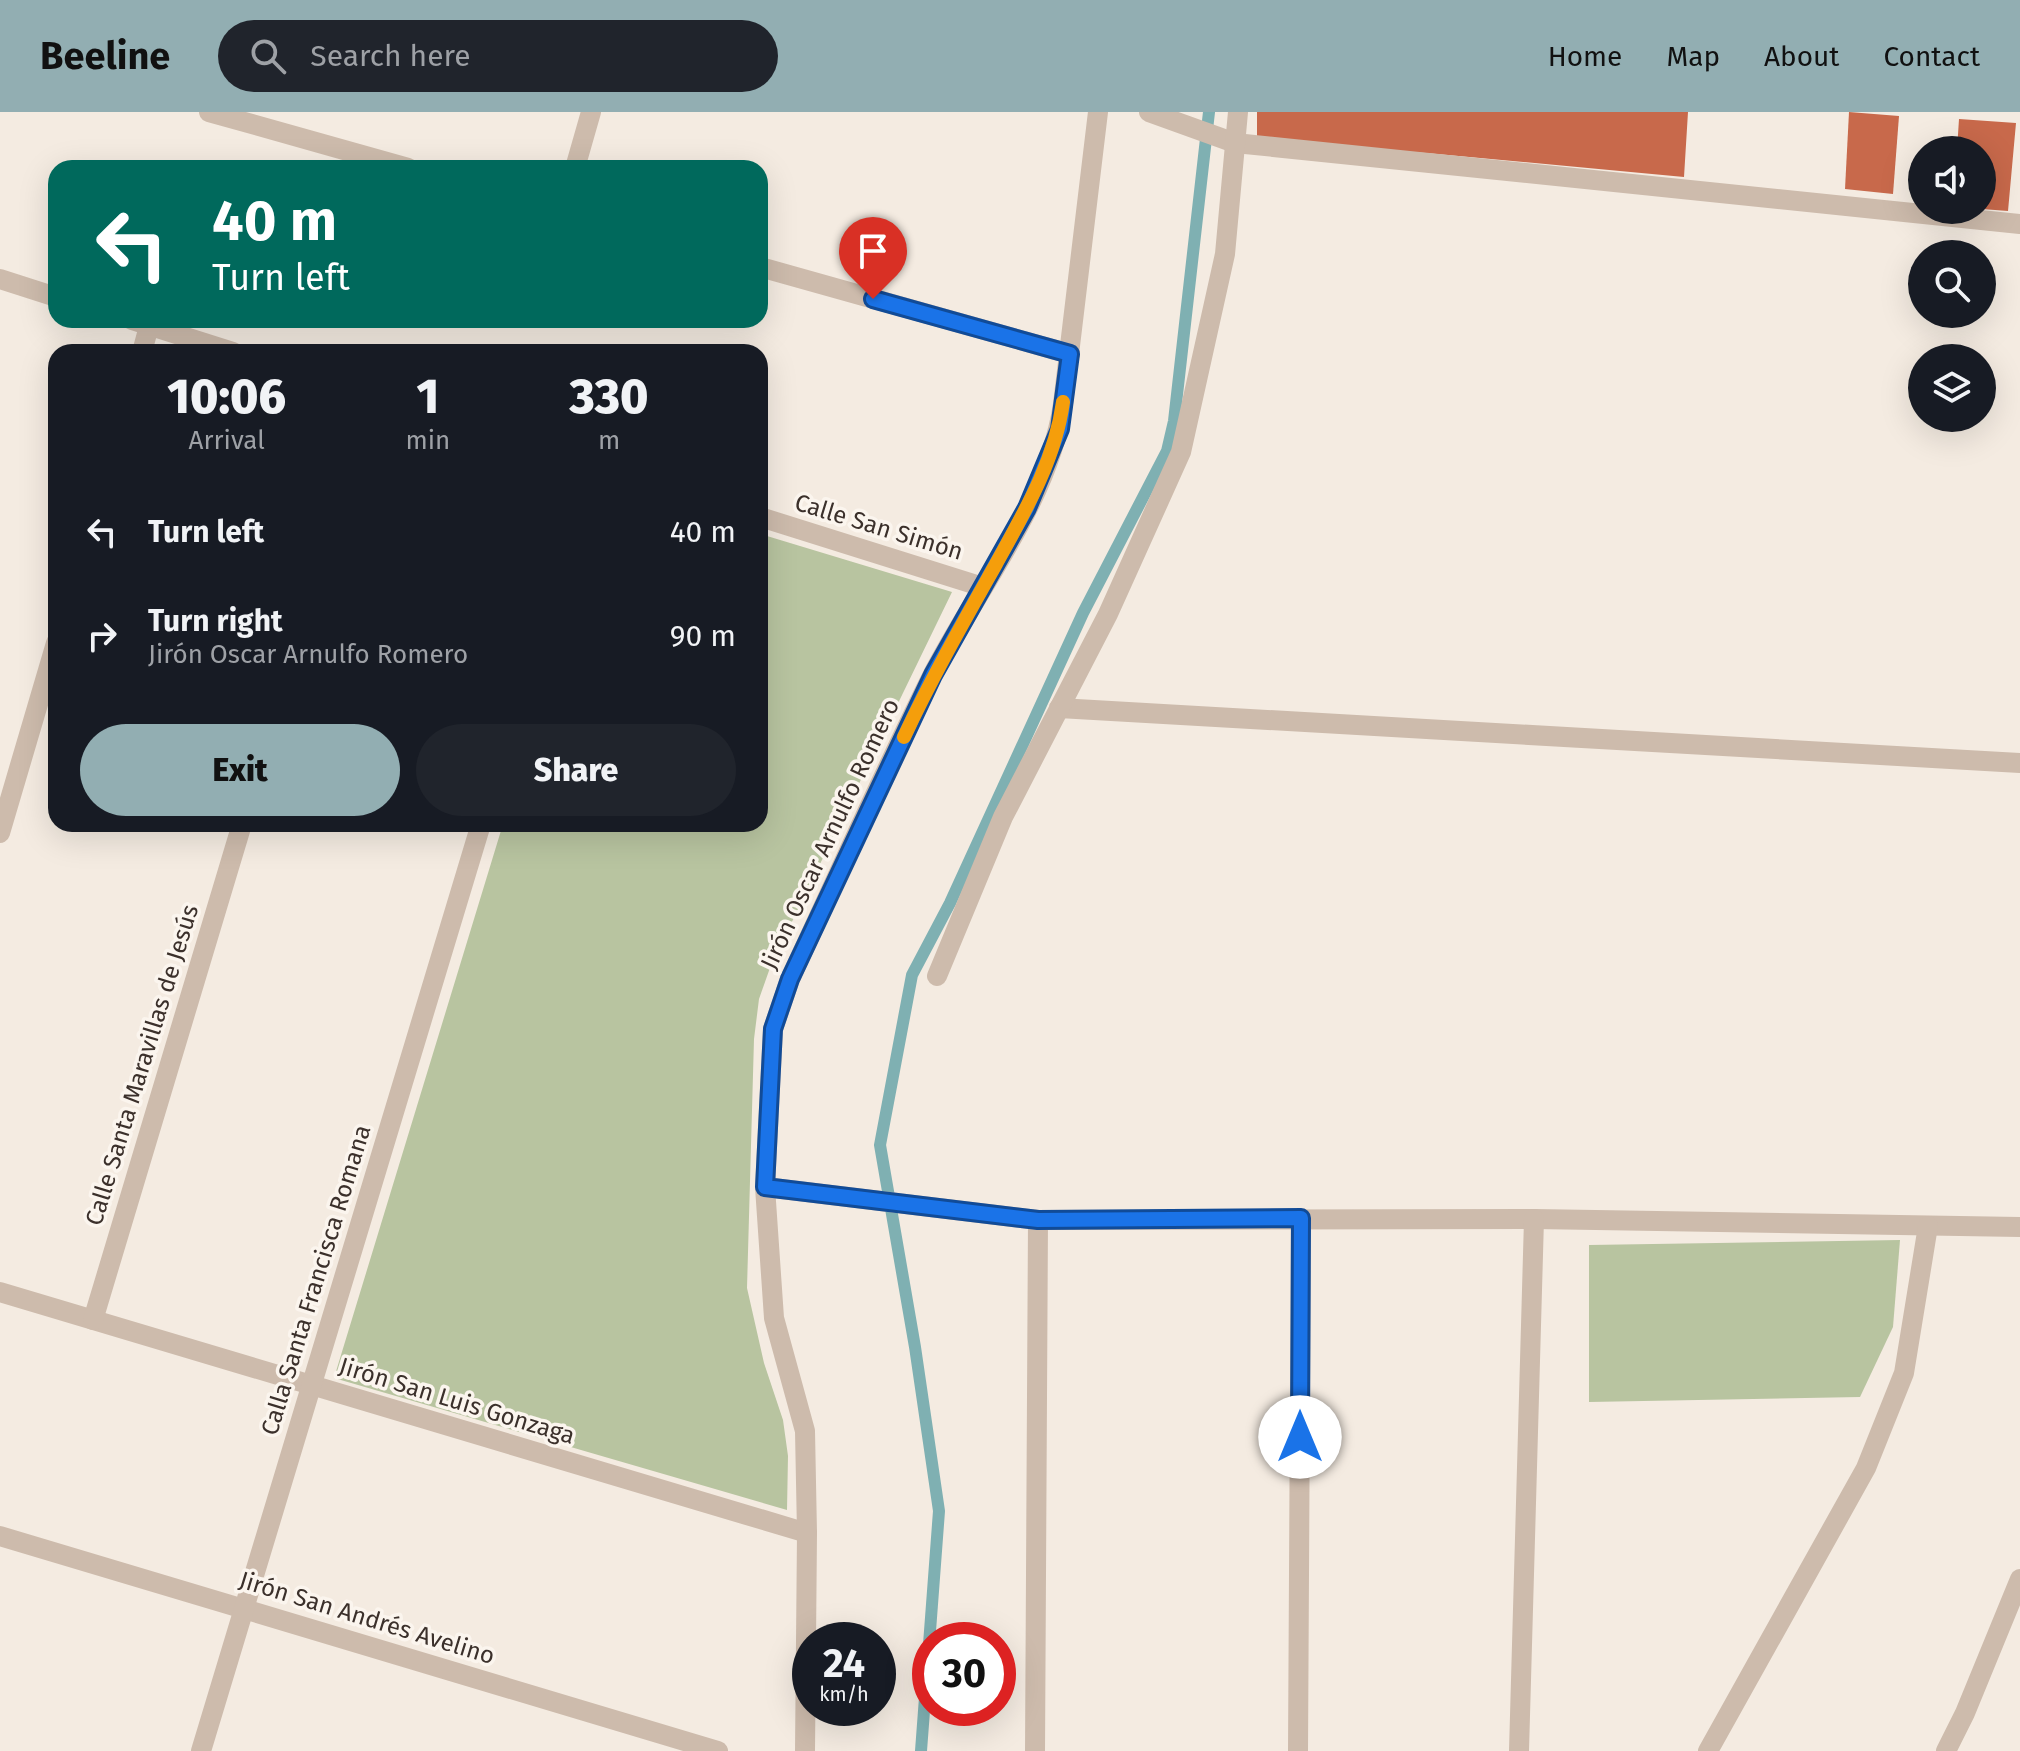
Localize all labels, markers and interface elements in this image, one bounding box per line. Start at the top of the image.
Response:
search box [218,20,778,92]
text: Beeline [40,33,170,79]
icon: search [246,34,290,78]
text: Search here [310,38,471,74]
text: Home [1548,40,1622,73]
text: Map [1666,40,1720,73]
text: About [1764,40,1839,73]
text: Contact [1883,40,1980,73]
map controls [1908,136,1996,432]
button: sound [1908,136,1996,224]
text: 40 m [212,188,337,255]
icon: left [80,192,184,296]
pin [839,217,907,299]
icon: arrive [851,229,895,273]
button: search [1908,240,1996,328]
text: Turn left [212,256,350,300]
button: layers [1908,344,1996,432]
text: 10:06 [167,368,286,426]
text: 1 [416,368,439,426]
text: 330 [570,368,649,426]
text: Arrival [189,425,265,456]
text: min [405,425,450,456]
text: m [598,425,620,456]
street label: Calle San Simón [791,488,967,566]
icon: left [80,510,124,554]
text: Turn left [148,514,264,550]
text: 40 m [670,514,736,550]
text: Turn right [148,603,283,639]
icon: right [80,614,124,658]
text: 90 m [670,618,736,654]
text: Jirón Oscar Arnulfo Romero [148,639,468,670]
street label: Jirón Oscar Arnulfo Romero [755,694,905,974]
button: Exit [80,724,400,816]
button: Share [416,724,736,816]
street label: Calle Santa Maravillas de Jesús [80,901,204,1229]
street label: Calla Santa Francisca Romana [255,1121,377,1439]
street label: Jirón San Luis Gonzaga [336,1352,578,1450]
position arrow [1258,1395,1342,1479]
street label: Jirón San Andrés Avelino [236,1566,498,1670]
speed limit sign: 30 [912,1622,1016,1726]
text: 24 [823,1640,865,1688]
text: km/h [819,1682,869,1706]

